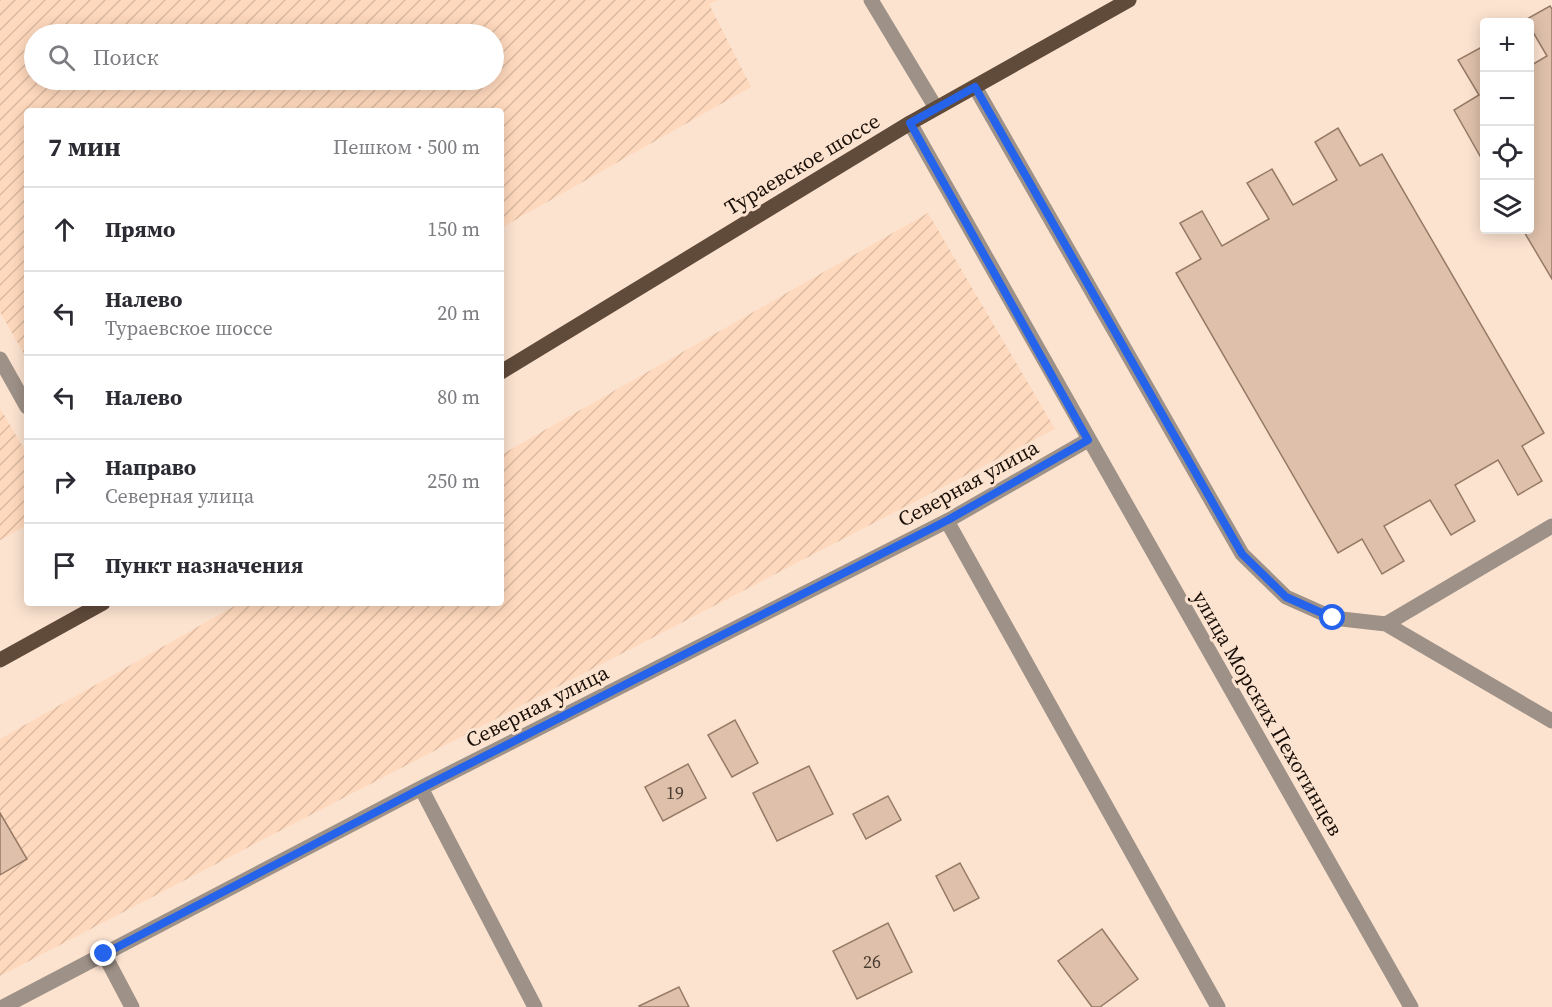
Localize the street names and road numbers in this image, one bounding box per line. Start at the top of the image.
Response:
street label: Тураевское шоссе [719,106,885,222]
street label: Северная улица [892,432,1044,534]
street label: улица Морских Пехотинцев [1186,585,1350,841]
street label: Северная улица [461,657,614,754]

